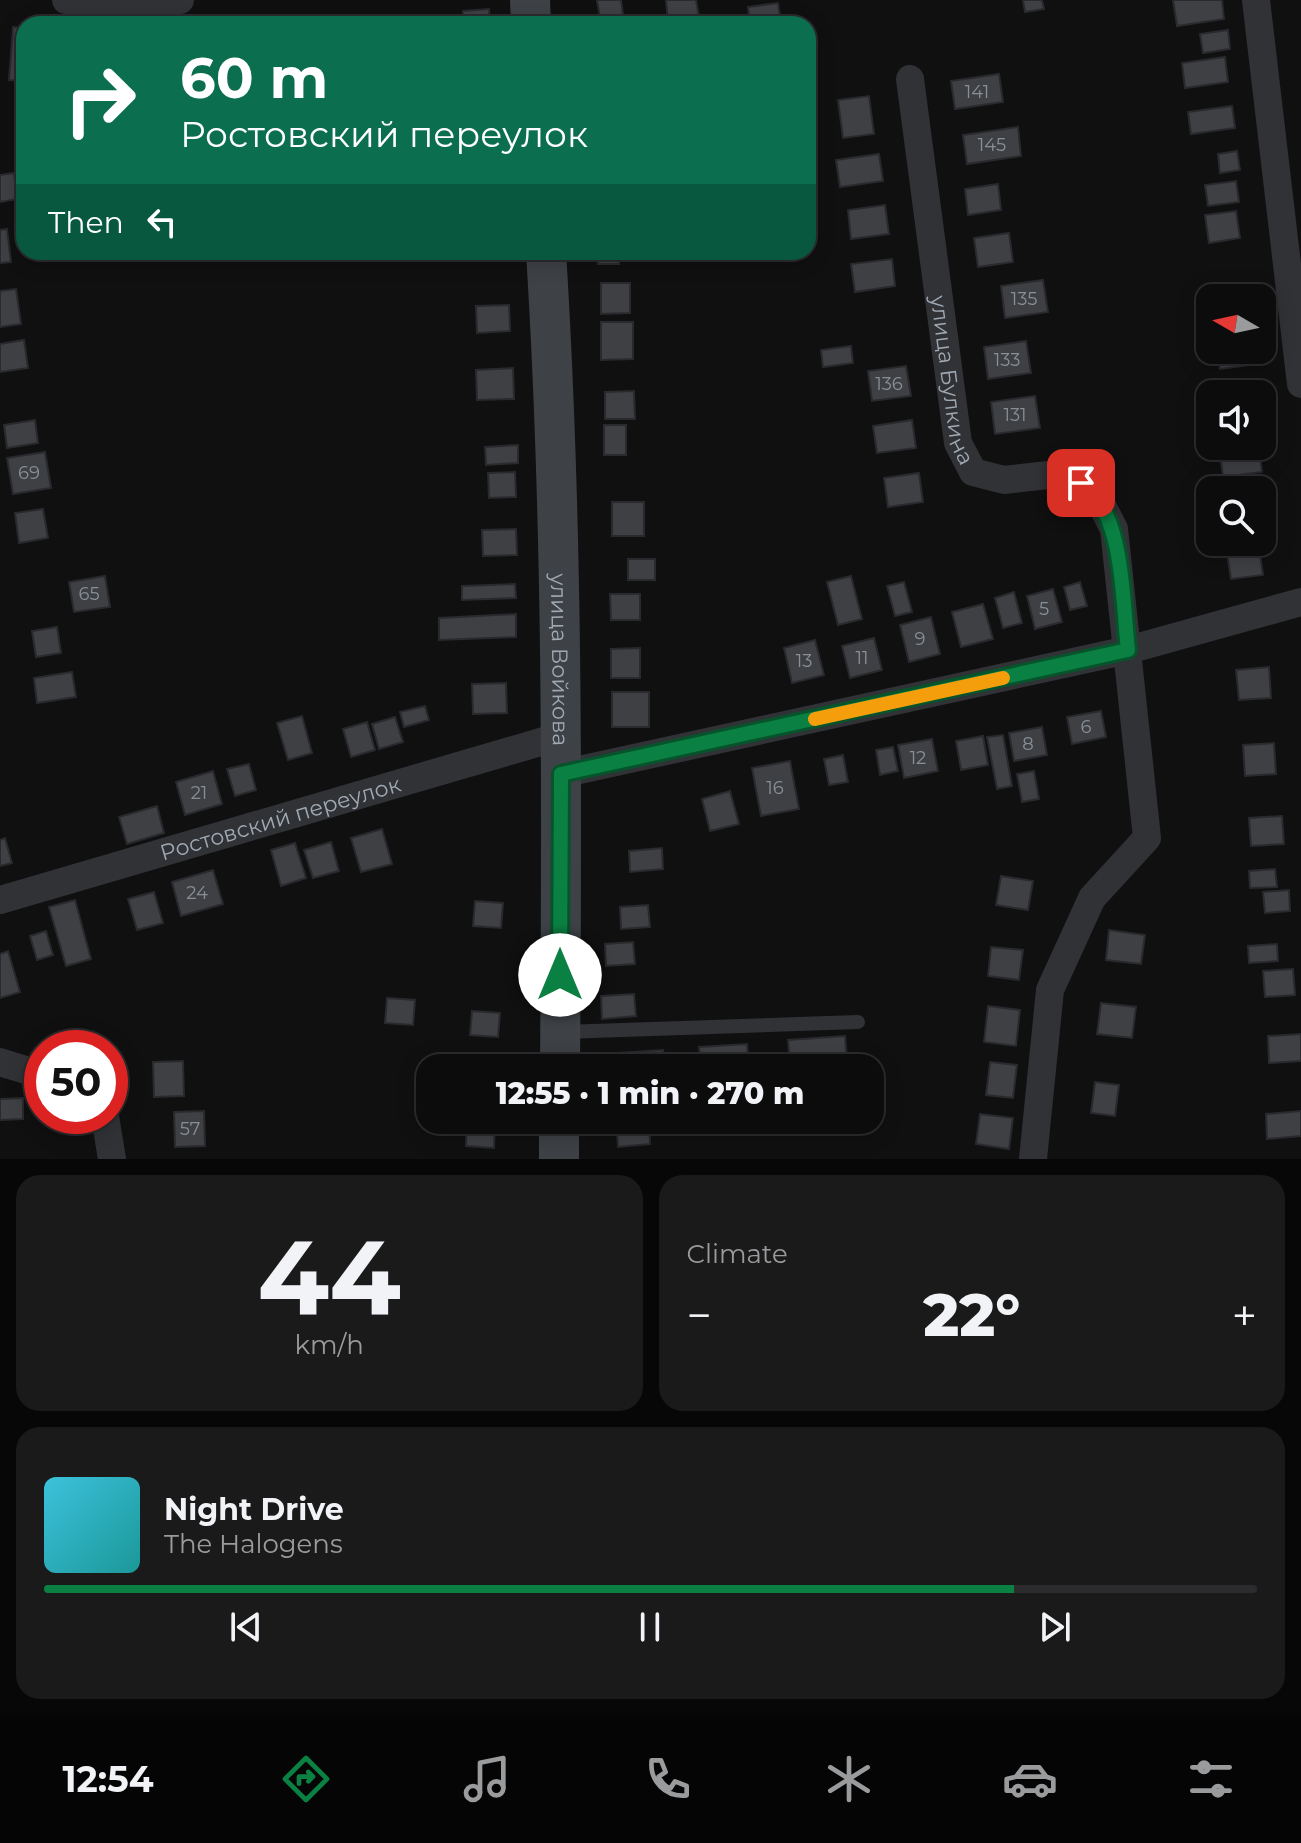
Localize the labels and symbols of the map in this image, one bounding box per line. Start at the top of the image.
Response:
house number: 141 [965,81,989,103]
house number: 145 [978,134,1006,156]
north arrow [1196,284,1276,364]
house number: 135 [1011,288,1037,310]
street label: улица Булкина [925,293,980,469]
house number: 133 [994,349,1020,371]
house number: 136 [875,373,903,395]
house number: 131 [1003,404,1027,426]
pin [1047,449,1115,517]
house number: 69 [18,462,40,484]
street label: улица Войкова [545,572,574,746]
house number: 65 [78,583,100,605]
house number: 5 [1039,598,1049,620]
house number: 9 [915,628,926,650]
house number: 11 [856,647,869,669]
house number: 13 [796,650,812,672]
house number: 6 [1081,716,1092,738]
house number: 8 [1022,733,1034,755]
house number: 12 [910,747,926,769]
street label: Ростовский переулок [157,770,404,866]
house number: 16 [766,777,784,799]
house number: 21 [191,782,207,804]
house number: 24 [186,882,208,904]
position arrow [518,933,602,1017]
speed limit sign: 50 [24,1030,128,1134]
house number: 57 [180,1118,200,1140]

